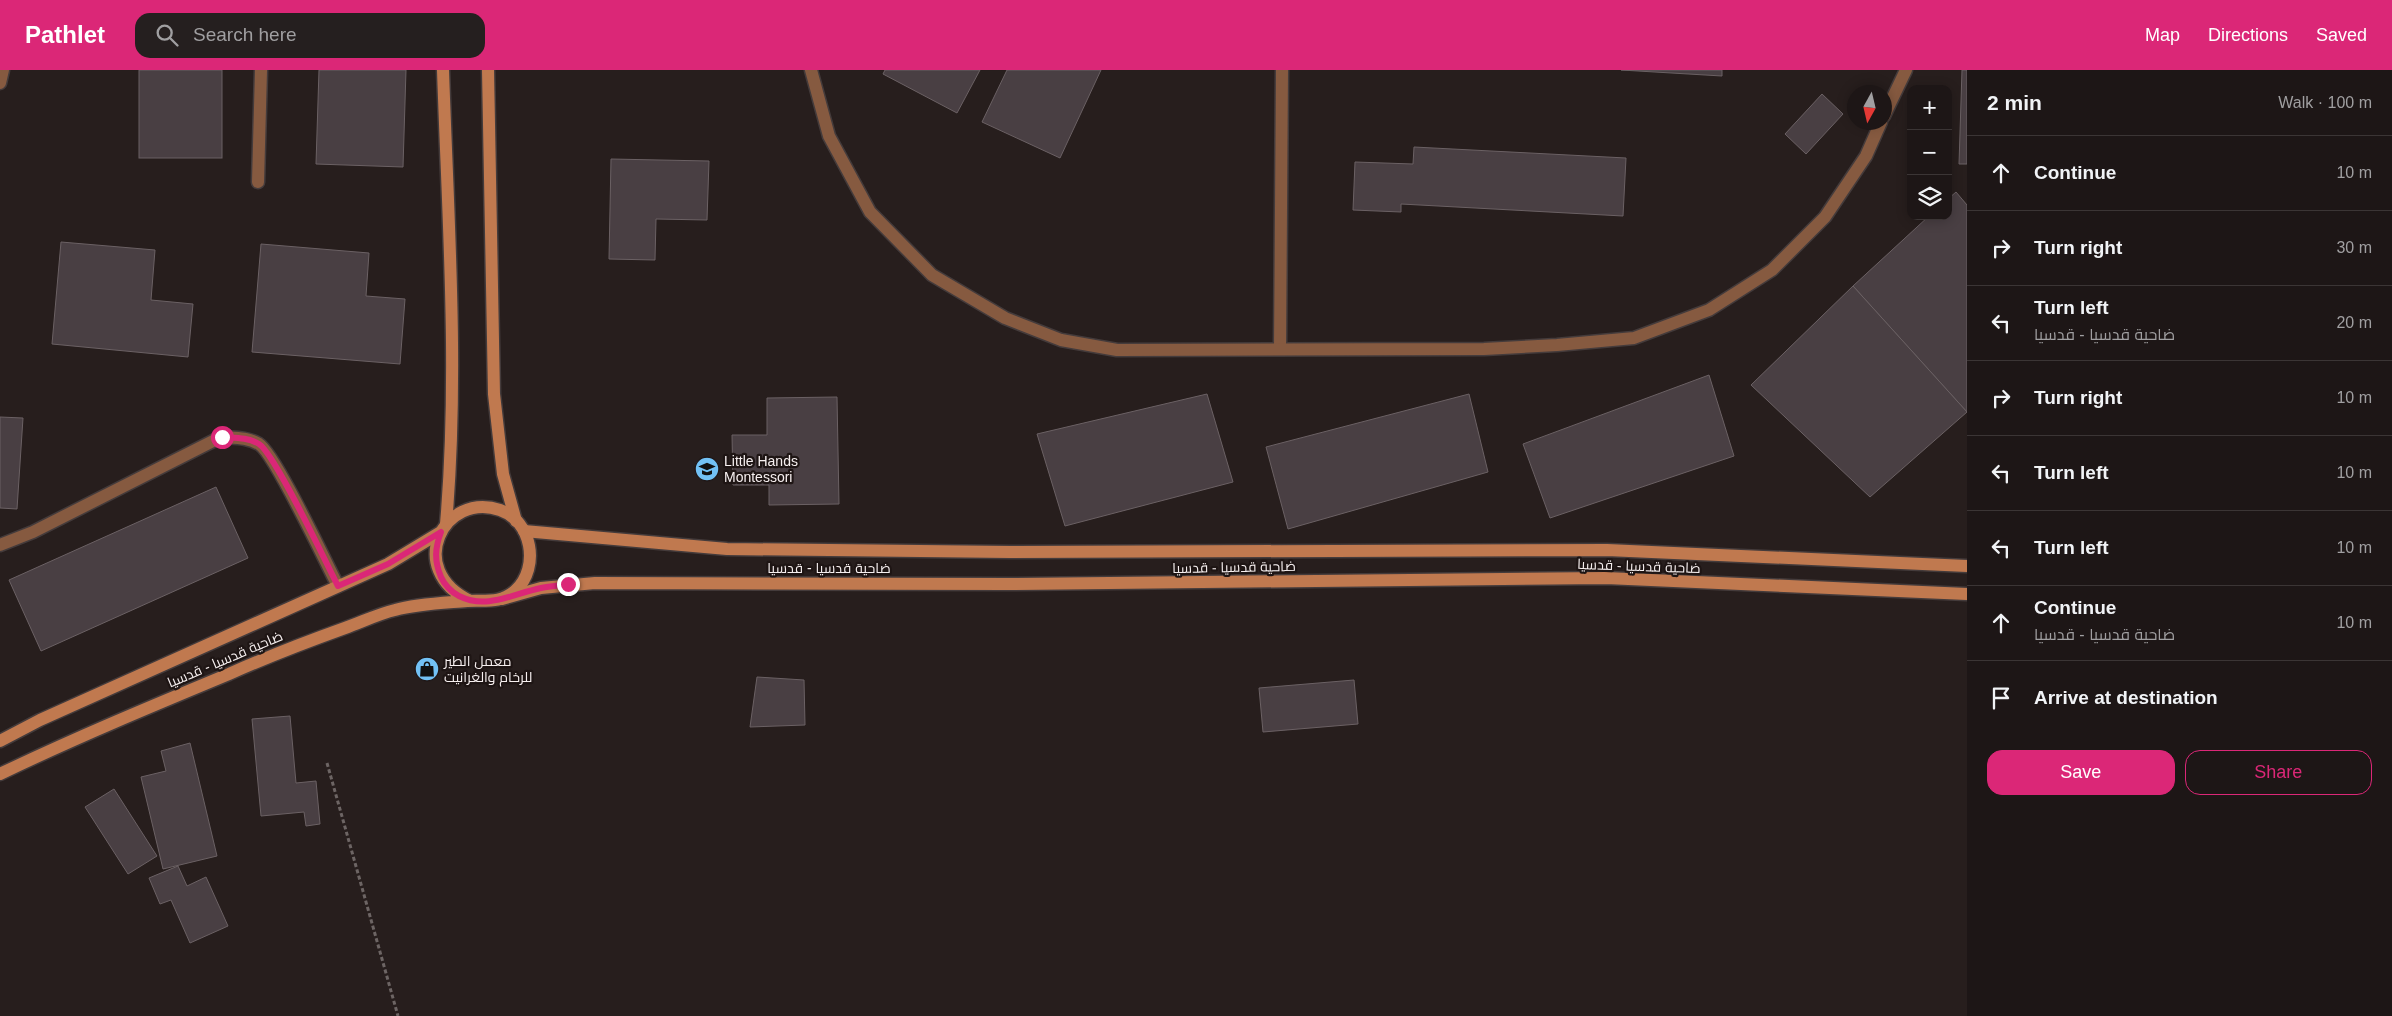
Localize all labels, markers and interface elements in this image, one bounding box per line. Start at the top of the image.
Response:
search box [135,13,485,58]
text: Pathlet [25,21,105,48]
icon: search [153,21,181,49]
text: Search here [193,24,297,45]
text: Map [2145,25,2180,45]
text: Directions [2208,25,2288,45]
text: Saved [2316,25,2367,45]
north arrow [1847,85,1892,130]
map controls [1907,85,1952,220]
button: + [1907,85,1952,130]
text: 2 min [1987,91,2042,114]
text: Walk · 100 m [2278,94,2372,111]
button: − [1907,130,1952,175]
icon: ahead [1987,159,2015,187]
text: Continue [2034,162,2116,183]
text: 10 m [2336,164,2372,181]
button: layers [1907,175,1952,220]
icon: right [1987,234,2015,262]
text: Turn right [2034,237,2122,258]
text: 30 m [2336,239,2372,256]
text: Turn left [2034,297,2109,318]
icon: left [1987,309,2015,337]
text: 20 m [2336,314,2372,331]
text: ضاحية قدسيا - قدسيا [2034,326,2175,343]
icon: right [1987,384,2015,412]
text: Turn right [2034,387,2122,408]
text: 10 m [2336,389,2372,406]
route start [211,426,234,449]
place label: Little Hands Montessori [724,453,798,485]
school or university icon: Little Hands Montessori [694,456,720,482]
icon: left [1987,459,2015,487]
text: Turn left [2034,462,2109,483]
text: 10 m [2336,464,2372,481]
icon: left [1987,534,2015,562]
text: Turn left [2034,537,2109,558]
text: 10 m [2336,539,2372,556]
street label: ضاحية قدسيا - قدسيا [1577,556,1701,576]
street label: ضاحية قدسيا - قدسيا [1172,558,1296,576]
street label: ضاحية قدسيا - قدسيا [767,560,891,576]
route end [557,573,580,596]
text: Continue [2034,597,2116,618]
icon: ahead [1987,609,2015,637]
text: 10 m [2336,614,2372,631]
text: ضاحية قدسيا - قدسيا [2034,626,2175,643]
street label: ضاحية قدسيا - قدسيا [165,627,285,691]
place label: معمل الطير للرخام والغرانيت [443,653,532,687]
shop icon: معمل الطير للرخام والغرانيت [414,656,440,682]
icon: arrive [1987,684,2015,712]
text: Arrive at destination [2034,687,2218,708]
button: Save [1987,750,2175,795]
button: Share [2185,750,2372,795]

